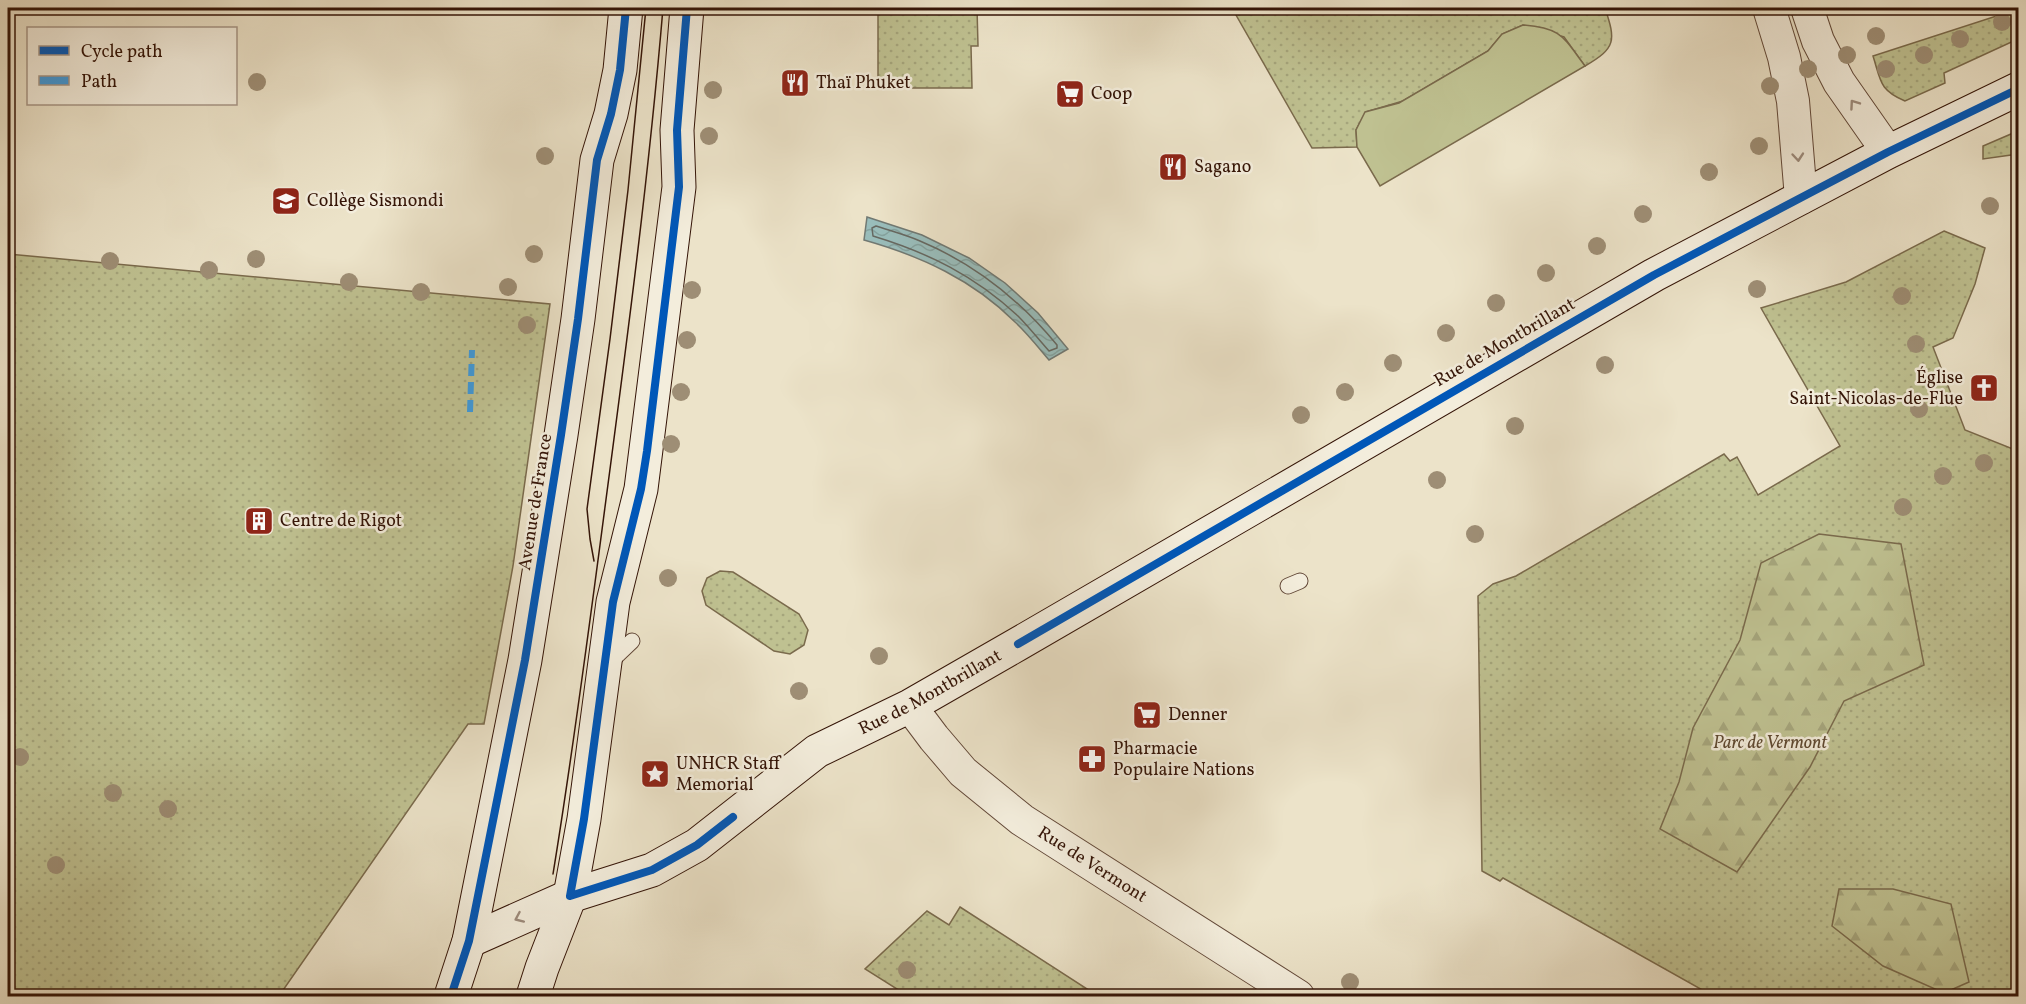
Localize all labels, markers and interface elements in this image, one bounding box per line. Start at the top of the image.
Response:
legend [27,27,237,105]
text: Cycle path [81,40,163,65]
restaurant icon: Thaï Phuket [779,67,811,99]
text: Path [81,70,117,95]
place label: Thaï Phuket [816,71,911,96]
supermarket icon: Coop [1054,78,1086,110]
place label: Coop [1091,82,1132,107]
one-way arrow [1850,99,1861,110]
restaurant icon: Sagano [1157,151,1189,183]
one-way arrow [1791,152,1804,161]
place label: Sagano [1194,155,1251,180]
school or university icon: Collège Sismondi [270,185,302,217]
place label: Collège Sismondi [307,189,444,214]
street label: Rue de Montbrillant [1430,292,1580,394]
place label: Église Saint-Nicolas-de-Flue [1789,366,1963,412]
church icon: Église Saint-Nicolas-de-Flue [1968,372,2000,404]
street label: Avenue de France [513,432,559,572]
building icon: Centre de Rigot [243,505,275,537]
place label: Centre de Rigot [280,509,402,534]
street label: Rue de Montbrillant [854,643,1006,741]
supermarket icon: Denner [1131,699,1163,731]
place label: Denner [1168,703,1228,728]
park label: Parc de Vermont [1713,731,1828,756]
place label: Pharmacie Populaire Nations [1113,737,1254,783]
pharmacy icon: Pharmacie Populaire Nations [1076,743,1108,775]
place label: UNHCR Staff Memorial [676,752,782,798]
place icon: UNHCR Staff Memorial [639,758,671,790]
street label: Rue de Vermont [1032,820,1152,909]
one-way arrow [515,910,526,922]

